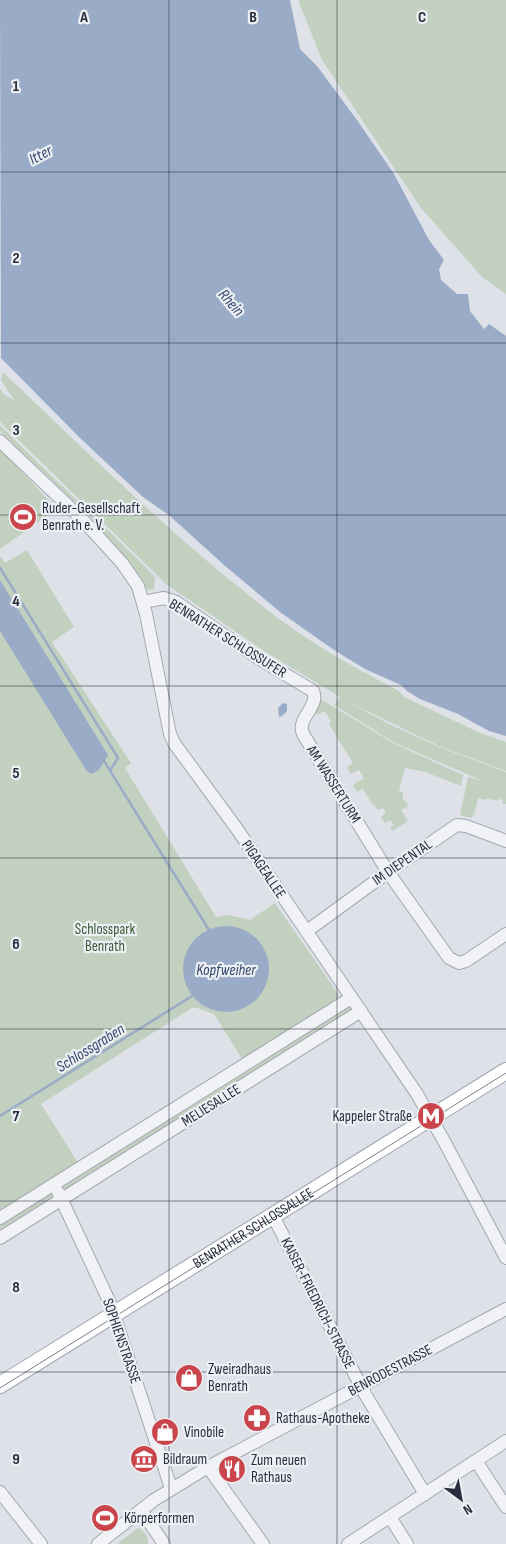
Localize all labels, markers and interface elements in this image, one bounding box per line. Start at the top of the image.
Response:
text: A [79,8,88,27]
text: B [249,8,257,27]
text: C [418,8,426,27]
text: 1 [13,77,20,96]
water label: Itter [26,141,56,169]
text: 2 [12,249,20,268]
water label: Rhein [214,286,248,321]
text: 3 [12,421,20,440]
place label: Ruder-Gesellschaft Benrath e. V. [42,499,141,535]
sports icon: Ruder-Gesellschaft Benrath e. V. [8,502,38,532]
text: 4 [12,592,20,611]
street label: BENRATHER SCHLOSSUFER [165,595,290,682]
street label: AM WASSERTURM [302,741,365,827]
text: 5 [12,764,20,783]
street label: IM DIEPENTAL [369,835,436,890]
street label: PIGAGEALLEE [237,836,290,902]
park label: Schlosspark Benrath [75,920,136,956]
text: 6 [12,935,20,954]
water label: Kopfweiher [196,961,256,980]
water label: Schlossgraben [53,1020,129,1077]
street label: MELIESALLEE [178,1080,244,1131]
metro station icon: Kappeler Straße [416,1101,446,1131]
text: 7 [13,1107,20,1126]
place label: Kappeler Straße [332,1107,412,1126]
street label: BENRATHER SCHLOSSALLEE [189,1184,317,1273]
street label: KAISER-FRIEDRICH-STRASSE [276,1234,359,1372]
text: 8 [12,1278,20,1297]
street label: SOPHIENSTRASSE [98,1296,145,1386]
street label: BENRODESTRASSE [345,1340,436,1401]
place label: Zweiradhaus Benrath [208,1360,271,1396]
shop icon: Zweiradhaus Benrath [174,1363,204,1393]
pharmacy icon: Rathaus-Apotheke [242,1403,272,1433]
place label: Rathaus-Apotheke [276,1409,370,1428]
shop icon: Vinobile [150,1417,180,1447]
place label: Vinobile [184,1423,224,1442]
museum icon: Bildraum [129,1444,159,1474]
text: 9 [12,1450,20,1469]
place label: Bildraum [163,1450,207,1469]
place label: Zum neuen Rathaus [251,1451,307,1487]
restaurant icon: Zum neuen Rathaus [217,1454,247,1484]
north arrow [436,1474,486,1524]
text: N [460,1500,475,1519]
sports icon: Körperformen [90,1503,120,1533]
place label: Körperformen [124,1509,194,1528]

